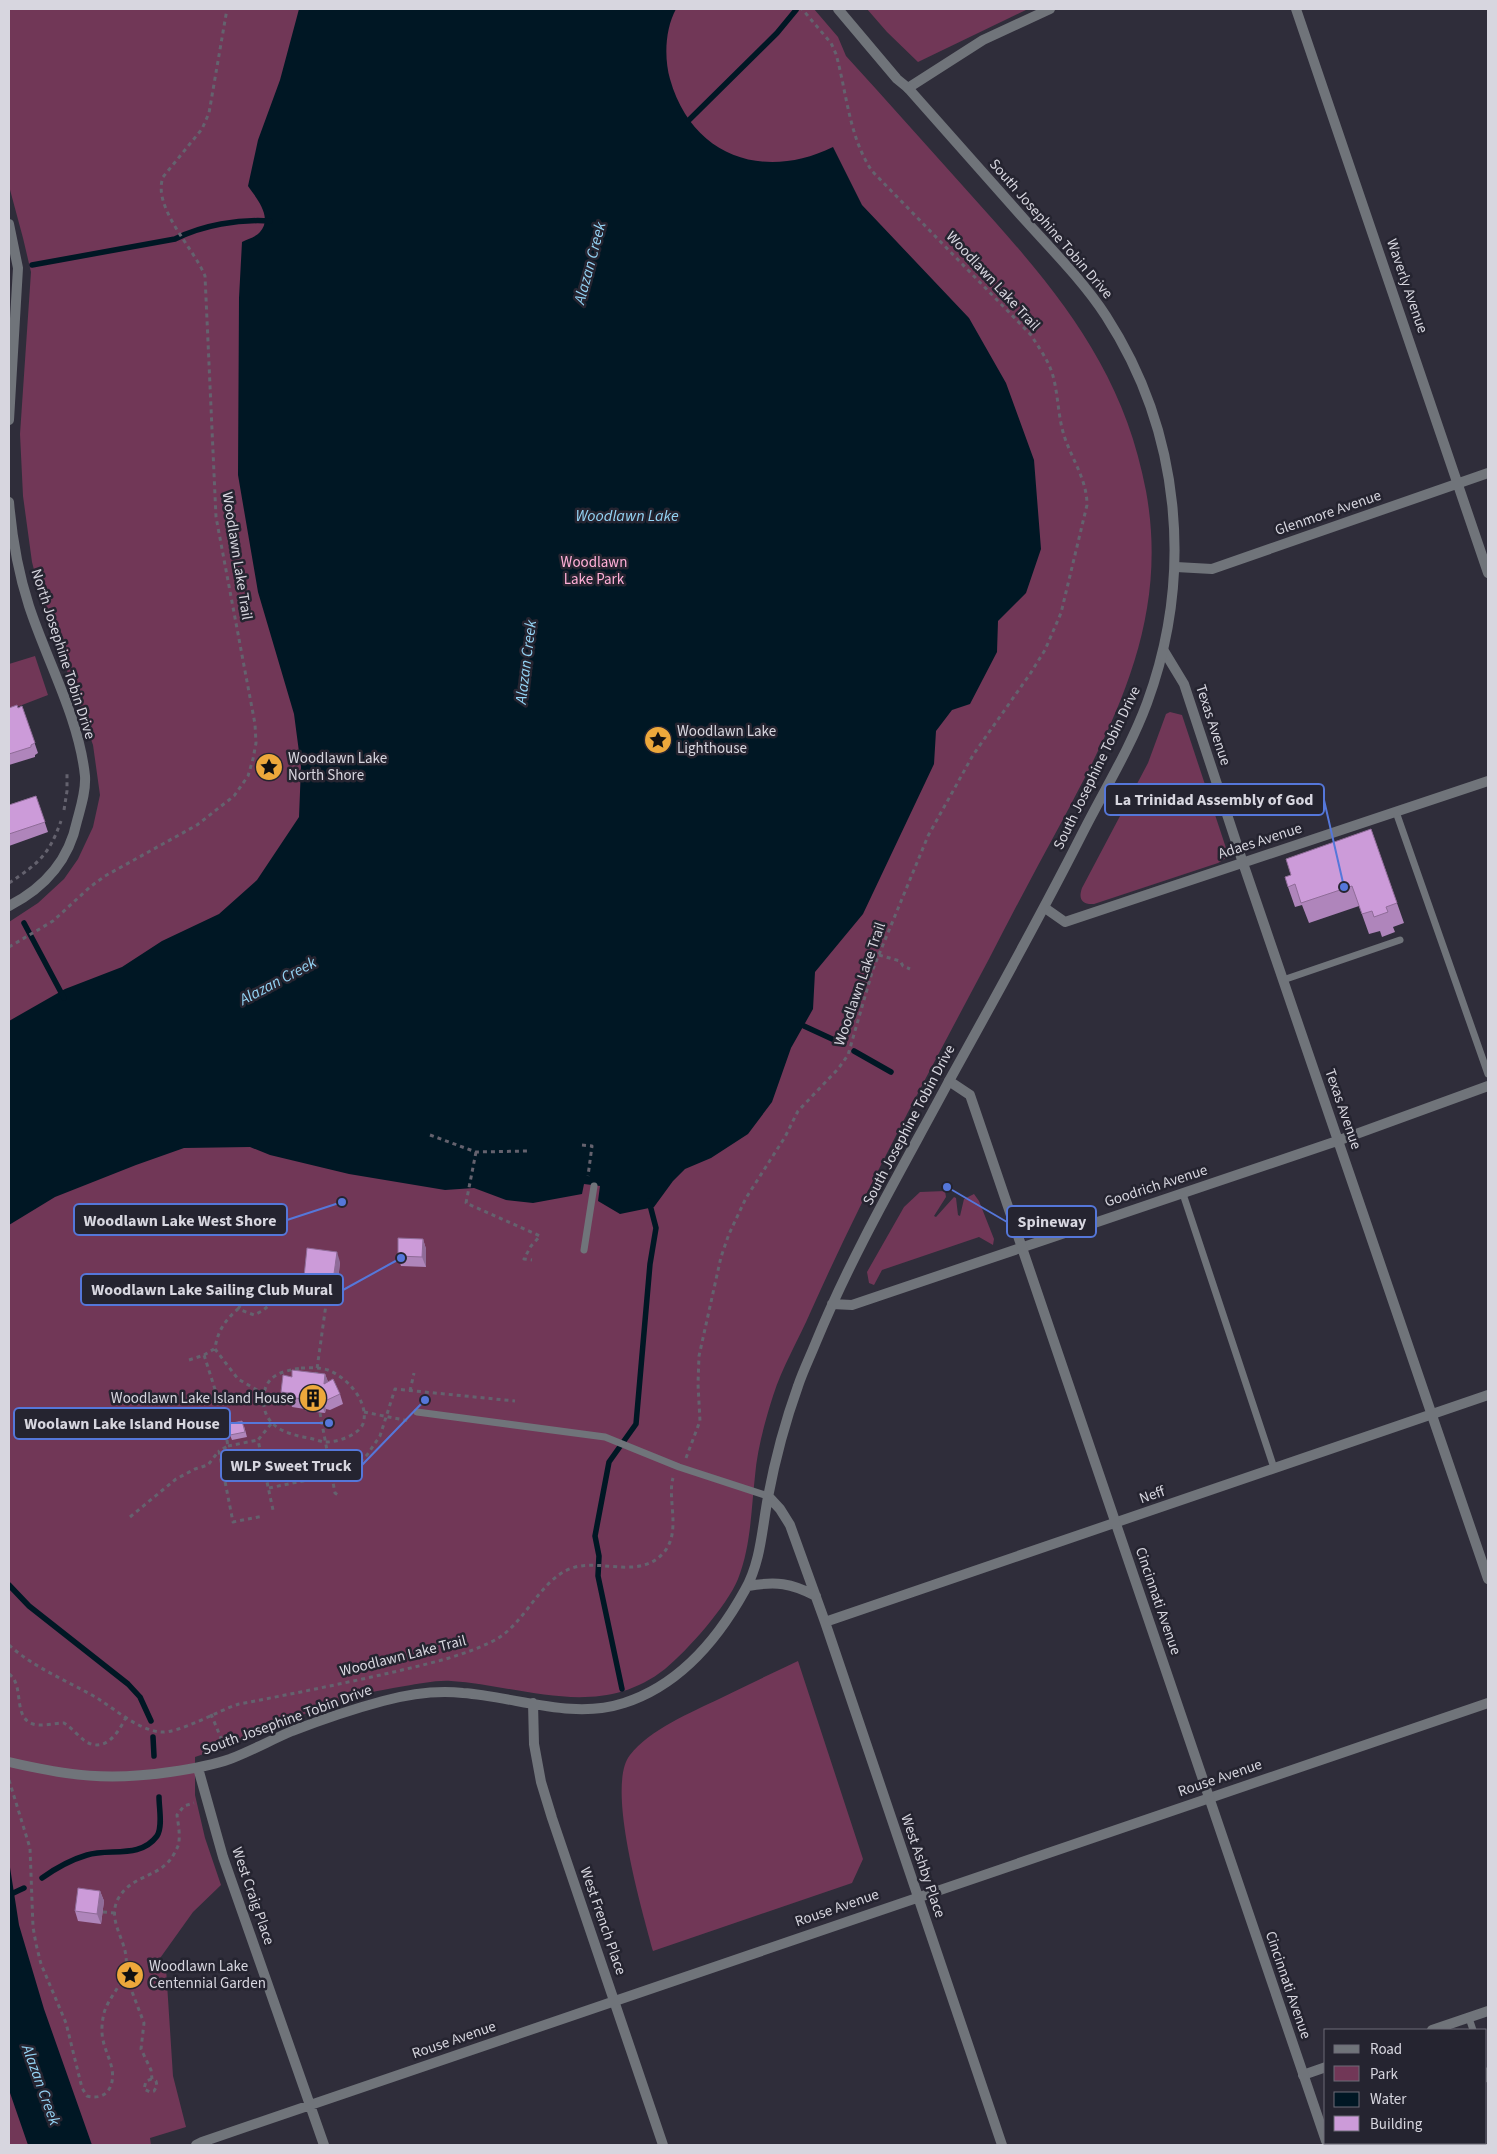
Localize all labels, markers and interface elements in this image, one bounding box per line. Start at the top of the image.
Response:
street label: South Josephine Tobin Drive [984,154,1118,304]
water label: Alazan Creek [568,219,612,308]
street label: Woodlawn Lake Trail [941,226,1045,336]
street label: Waverly Avenue [1381,236,1433,336]
street label: Glenmore Avenue [1272,485,1384,541]
street label: Woodlawn Lake Trail [217,490,258,622]
water label: Woodlawn Lake [575,505,679,527]
park label: Woodlawn Lake Park [561,552,627,590]
street label: North Josephine Tobin Drive [26,566,100,742]
water label: Alazan Creek [510,618,542,706]
street label: Texas Avenue [1190,682,1236,768]
street label: South Josephine Tobin Drive [1048,683,1146,853]
place label: Woodlawn Lake Lighthouse [677,721,776,759]
place icon: Woodlawn Lake Lighthouse [643,725,673,755]
place label: Woodlawn Lake North Shore [288,748,387,786]
place icon: Woodlawn Lake North Shore [254,752,284,782]
callout: La Trinidad Assembly of God [1105,784,1324,815]
text: La Trinidad Assembly of God [1114,789,1314,811]
street label: Adaes Avenue [1215,818,1305,864]
street label: Woodlawn Lake Trail [829,919,891,1049]
water label: Alazan Creek [235,951,321,1011]
street label: South Josephine Tobin Drive [858,1041,960,1209]
street label: Texas Avenue [1319,1066,1367,1152]
street label: Goodrich Avenue [1102,1159,1210,1213]
callout: Woodlawn Lake West Shore [74,1204,287,1235]
callout: Spineway [1007,1206,1096,1237]
text: Woodlawn Lake West Shore [83,1210,277,1232]
text: Spineway [1018,1211,1087,1233]
callout: Woodlawn Lake Sailing Club Mural [81,1274,343,1305]
text: Woodlawn Lake Sailing Club Mural [91,1279,333,1301]
building icon: Woodlawn Lake Island House [298,1383,328,1413]
place label: Woodlawn Lake Island House [111,1388,294,1409]
callout: Woolawn Lake Island House [14,1408,230,1439]
text: Woolawn Lake Island House [24,1413,220,1435]
callout: WLP Sweet Truck [221,1450,362,1481]
text: WLP Sweet Truck [231,1455,352,1477]
street label: Neff [1136,1480,1169,1509]
street label: Cincinnati Avenue [1130,1544,1186,1658]
street label: Woodlawn Lake Trail [338,1630,469,1682]
street label: South Josephine Tobin Drive [199,1679,375,1761]
street label: Rouse Avenue [1175,1754,1265,1802]
street label: West Ashby Place [895,1811,951,1921]
street label: West Craig Place [226,1844,280,1948]
street label: West French Place [575,1864,631,1978]
street label: Rouse Avenue [792,1884,882,1932]
street label: Cincinnati Avenue [1260,1928,1316,2042]
place label: Woodlawn Lake Centennial Garden [149,1956,266,1994]
place icon: Woodlawn Lake Centennial Garden [115,1960,145,1990]
street label: Rouse Avenue [409,2016,499,2064]
legend [1324,2029,1487,2144]
text: Road [1370,2039,1402,2060]
water label: Alazan Creek [16,2041,66,2129]
text: Park [1370,2064,1399,2085]
text: Water [1370,2089,1407,2110]
text: Building [1370,2114,1423,2135]

